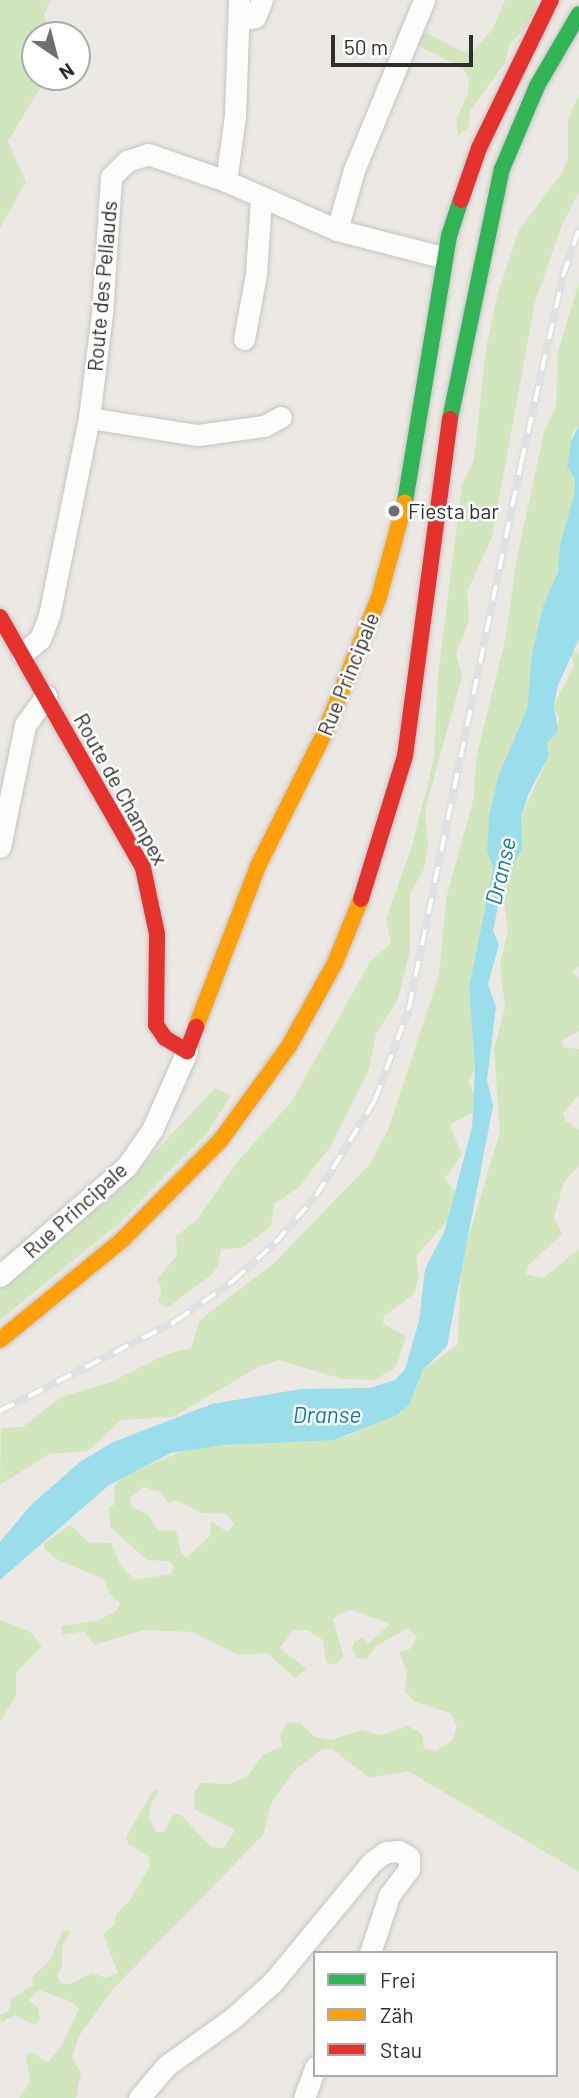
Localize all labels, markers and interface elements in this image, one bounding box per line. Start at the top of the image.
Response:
north arrow [21,21,91,91]
scale bar [334,21,476,65]
text: 50 m [344,34,388,59]
text: N [55,59,79,85]
street label: Route des Pellauds [82,200,122,372]
place label: Fiesta bar [408,498,499,524]
marker: Fiesta bar [386,503,402,519]
street label: Rue Principale [312,609,384,739]
street label: Route de Champex [69,709,173,869]
water label: Dranse [479,835,521,907]
street label: Rue Principale [18,1157,132,1263]
water label: Dranse [293,1400,361,1428]
legend [313,1951,558,2077]
text: Frei [380,1967,416,1992]
text: Zäh [380,2002,414,2027]
text: Stau [380,2037,422,2062]

